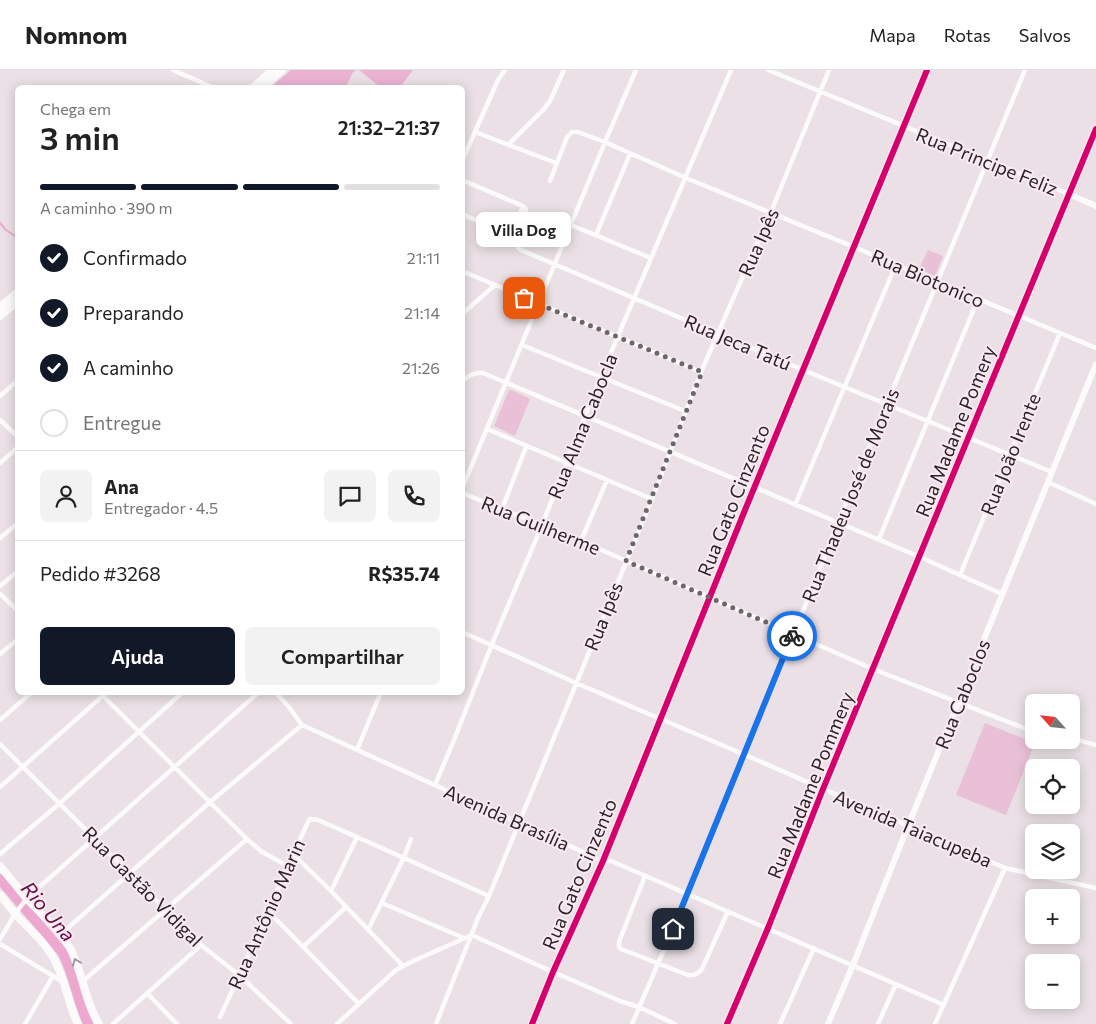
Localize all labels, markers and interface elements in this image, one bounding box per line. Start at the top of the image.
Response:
text: Nomnom [25,20,127,49]
text: Mapa [869,24,916,46]
text: Rotas [944,24,991,46]
text: Salvos [1019,24,1071,46]
text: Chega em [40,99,111,118]
text: 21:32–21:37 [338,116,440,139]
text: 3 min [40,117,120,157]
street label: Rua Principe Feliz [913,122,1061,200]
text: A caminho · 390 m [40,198,173,217]
street label: Rua Ipês [733,204,783,280]
callout: Villa Dog [476,213,572,248]
text: Villa Dog [491,220,556,239]
icon: check [40,244,68,272]
street label: Rua Biotonico [868,244,988,312]
text: Confirmado [83,246,187,269]
text: 21:11 [407,248,440,267]
pin [503,277,545,319]
icon: bag [510,284,538,312]
icon: check [40,299,68,327]
text: Preparando [83,301,184,324]
text: 21:14 [404,303,440,322]
street label: Rua Jeca Tatú [681,309,795,375]
street label: Rua Madame Pomery [910,342,1000,520]
street label: Rua Alma Cabocla [542,350,622,502]
icon: check [40,354,68,382]
text: A caminho [83,356,174,379]
text: 21:26 [402,358,440,377]
street label: Rua Thadeu José de Morais [796,385,904,605]
street label: Rua João Irente [975,390,1045,518]
text: Entregue [83,411,161,434]
street label: Rua Gato Cinzento [692,421,774,579]
button: person [40,470,92,522]
button: chat [324,470,376,522]
button: phone [388,470,440,522]
text: Ana [104,475,139,498]
street label: Rua Guilherme [478,491,604,559]
text: Entregador · 4.5 [104,498,218,517]
text: Pedido #3268 [40,562,161,585]
text: R$35.74 [368,562,440,585]
street label: Rua Ipês [579,578,627,654]
courier [767,611,817,661]
icon: bike [778,622,806,650]
button: Ajuda [40,627,235,685]
button: Compartilhar [245,627,440,685]
street label: Rua Caboclos [930,636,994,752]
street label: Rua Madame Pommery [762,688,858,882]
north arrow [1025,694,1080,749]
map controls [1025,694,1080,1009]
button: locate [1025,759,1080,814]
street label: Avenida Brasília [441,779,573,855]
street label: Avenida Taiacupeba [830,784,996,872]
street label: Rua Gato Cinzento [537,795,621,953]
street label: Rua Gastão Vidigal [78,821,208,951]
button: layers [1025,824,1080,879]
street label: Rua Antônio Marin [223,835,309,993]
water label: Rio Una [17,876,81,946]
button: + [1025,889,1080,944]
pin [652,908,694,950]
icon: home [659,915,687,943]
button: − [1025,954,1080,1009]
one-way arrow [72,958,82,967]

